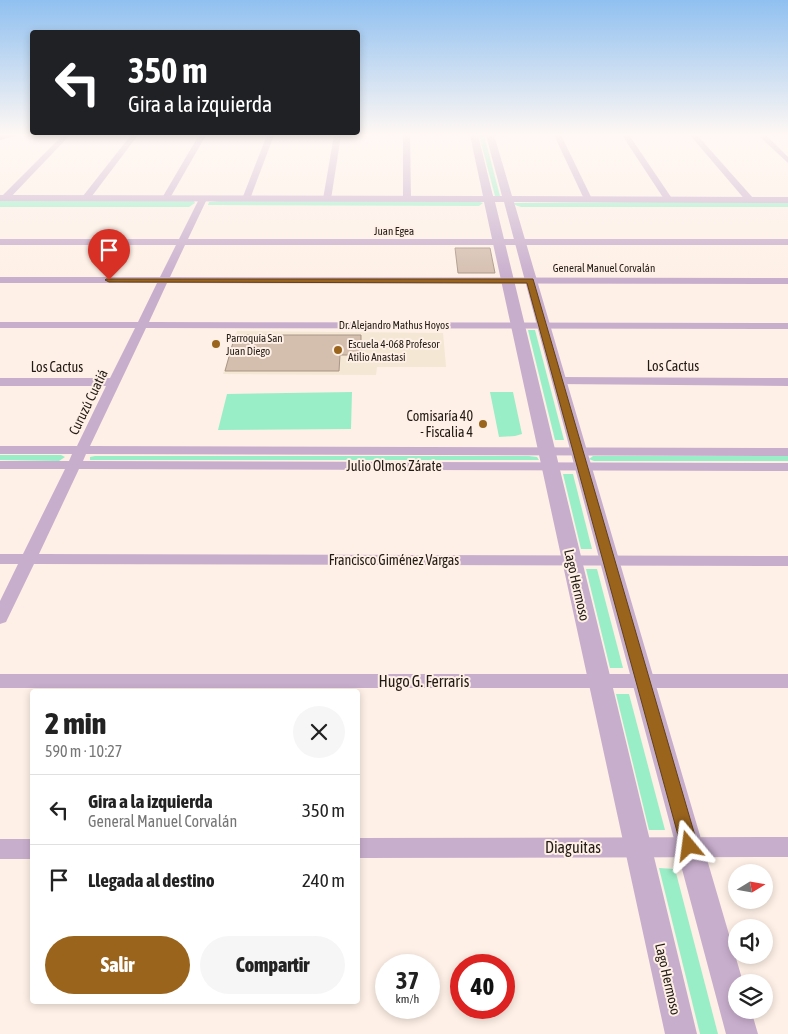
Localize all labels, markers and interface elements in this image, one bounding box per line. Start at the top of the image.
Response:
icon: left [45,50,110,115]
text: 350 m [128,50,207,90]
text: Gira a la izquierda [128,91,272,117]
street label: Juan Egea [374,225,414,237]
pin [88,229,130,280]
icon: arrive [95,236,123,264]
street label: General Manuel Corvalán [553,262,655,274]
street label: Dr. Alejandro Mathus Hoyos [339,319,449,331]
place label: Parroquía San Juan Diego [226,332,283,357]
marker: Parroquía San Juan Diego [210,338,222,350]
place label: Escuela 4-068 Profesor Atilio Anastasi [348,338,440,363]
marker: Escuela 4-068 Profesor Atilio Anastasi [332,344,344,356]
street label: Los Cactus [647,358,699,374]
street label: Los Cactus [31,359,83,375]
street label: Curuzú Cuatiá [65,367,111,437]
place label: Comisaría 40 - Fiscalia 4 [406,408,473,440]
marker: Comisaría 40 - Fiscalia 4 [477,418,489,430]
street label: Julio Olmos Zárate [346,458,442,474]
street label: Lago Hermoso [561,548,593,622]
street label: Francisco Giménez Vargas [329,552,459,568]
street label: Hugo G. Ferraris [379,672,470,691]
text: 2 min [45,706,106,740]
button: close [293,706,345,758]
text: 590 m · 10:27 [45,742,122,760]
text: Gira a la izquierda [88,790,213,812]
icon: left [45,796,73,824]
text: 350 m [302,799,345,821]
text: General Manuel Corvalán [88,812,237,830]
position arrow [662,819,714,871]
street label: Diaguitas [545,838,601,857]
north arrow [728,864,772,909]
map controls [728,864,773,1019]
icon: arrive [45,866,73,894]
text: Llegada al destino [88,869,215,891]
text: 240 m [302,869,345,891]
button: sound [728,919,773,964]
button: Salir [45,936,190,994]
button: Compartir [200,936,345,994]
street label: Lago Hermoso [652,942,684,1016]
speed limit sign: 40 [450,954,515,1019]
text: 37 [396,966,419,994]
button: layers [728,974,773,1019]
text: km/h [396,992,419,1006]

